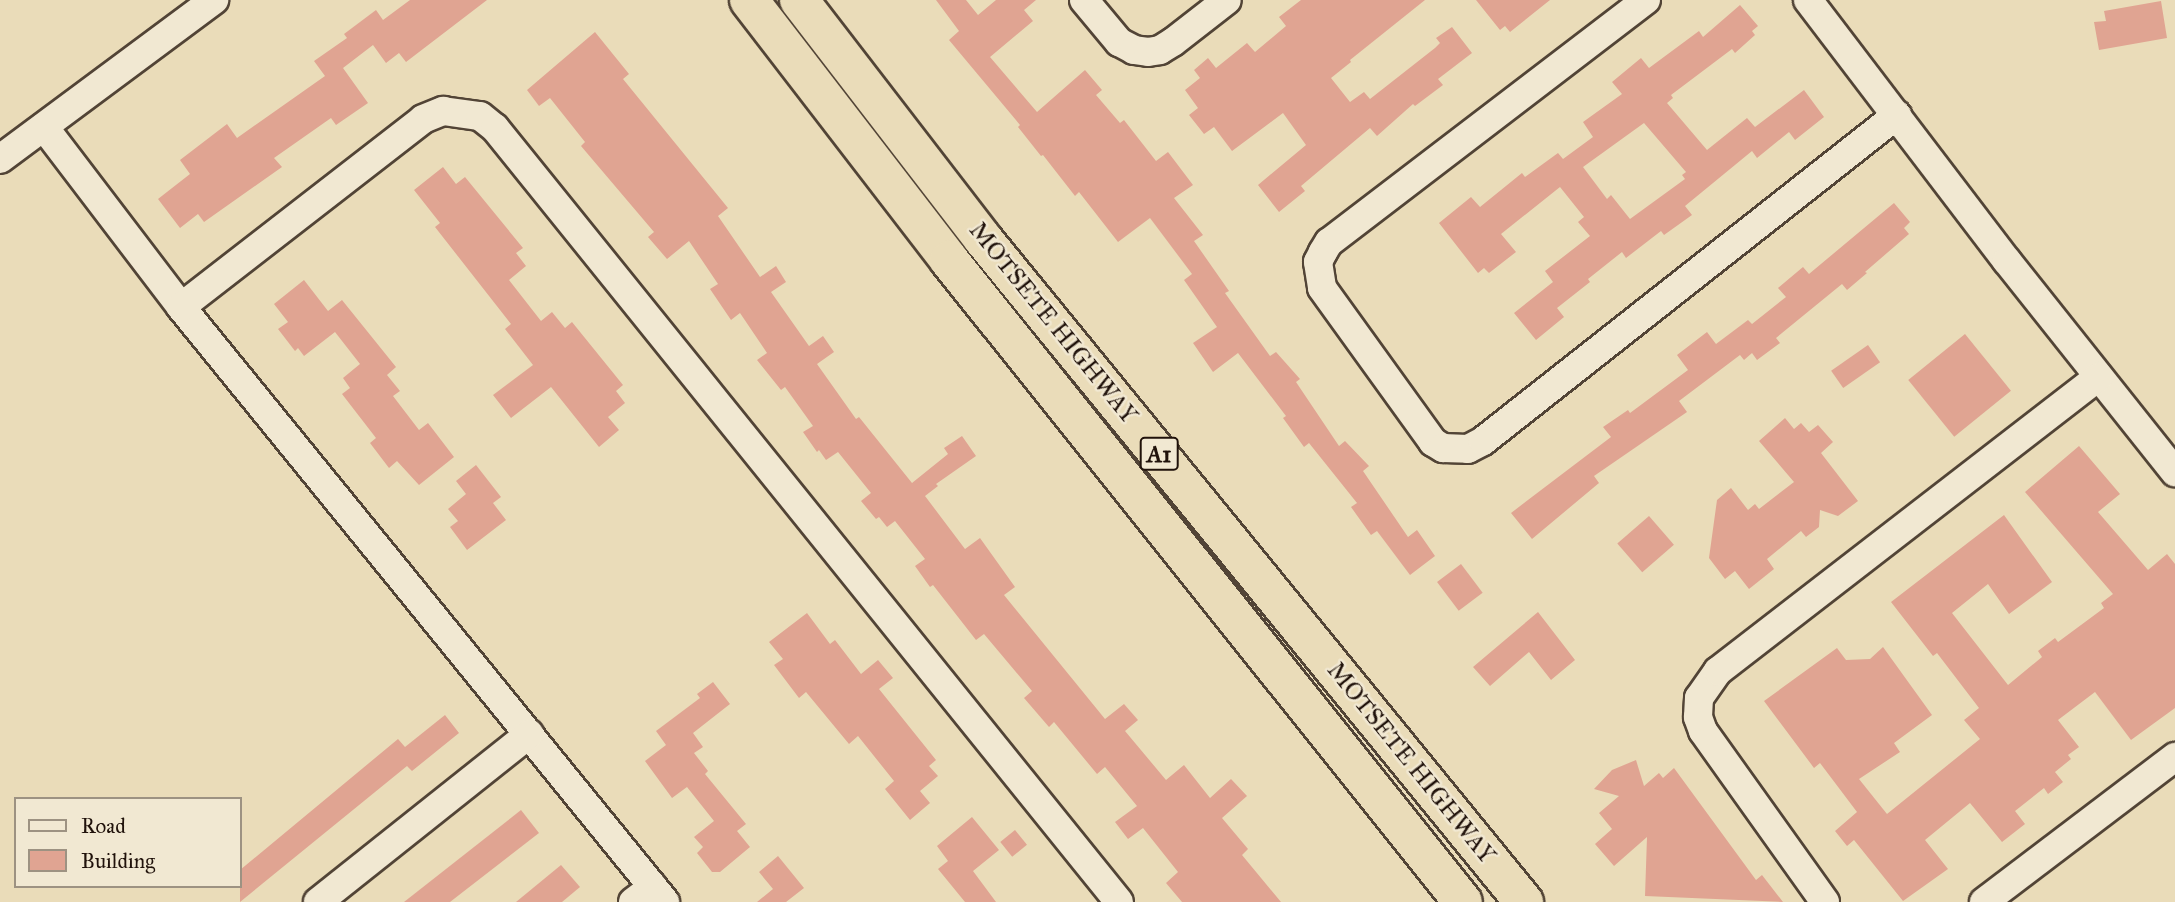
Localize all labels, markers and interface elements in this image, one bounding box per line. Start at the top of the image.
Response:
street label: MOTSETE HIGHWAY [963,217,1143,429]
road number: A1 [1138,435,1180,474]
street label: MOTSETE HIGHWAY [1321,657,1501,869]
legend [14,797,242,888]
text: Road [81,813,126,839]
text: Building [81,848,155,874]

